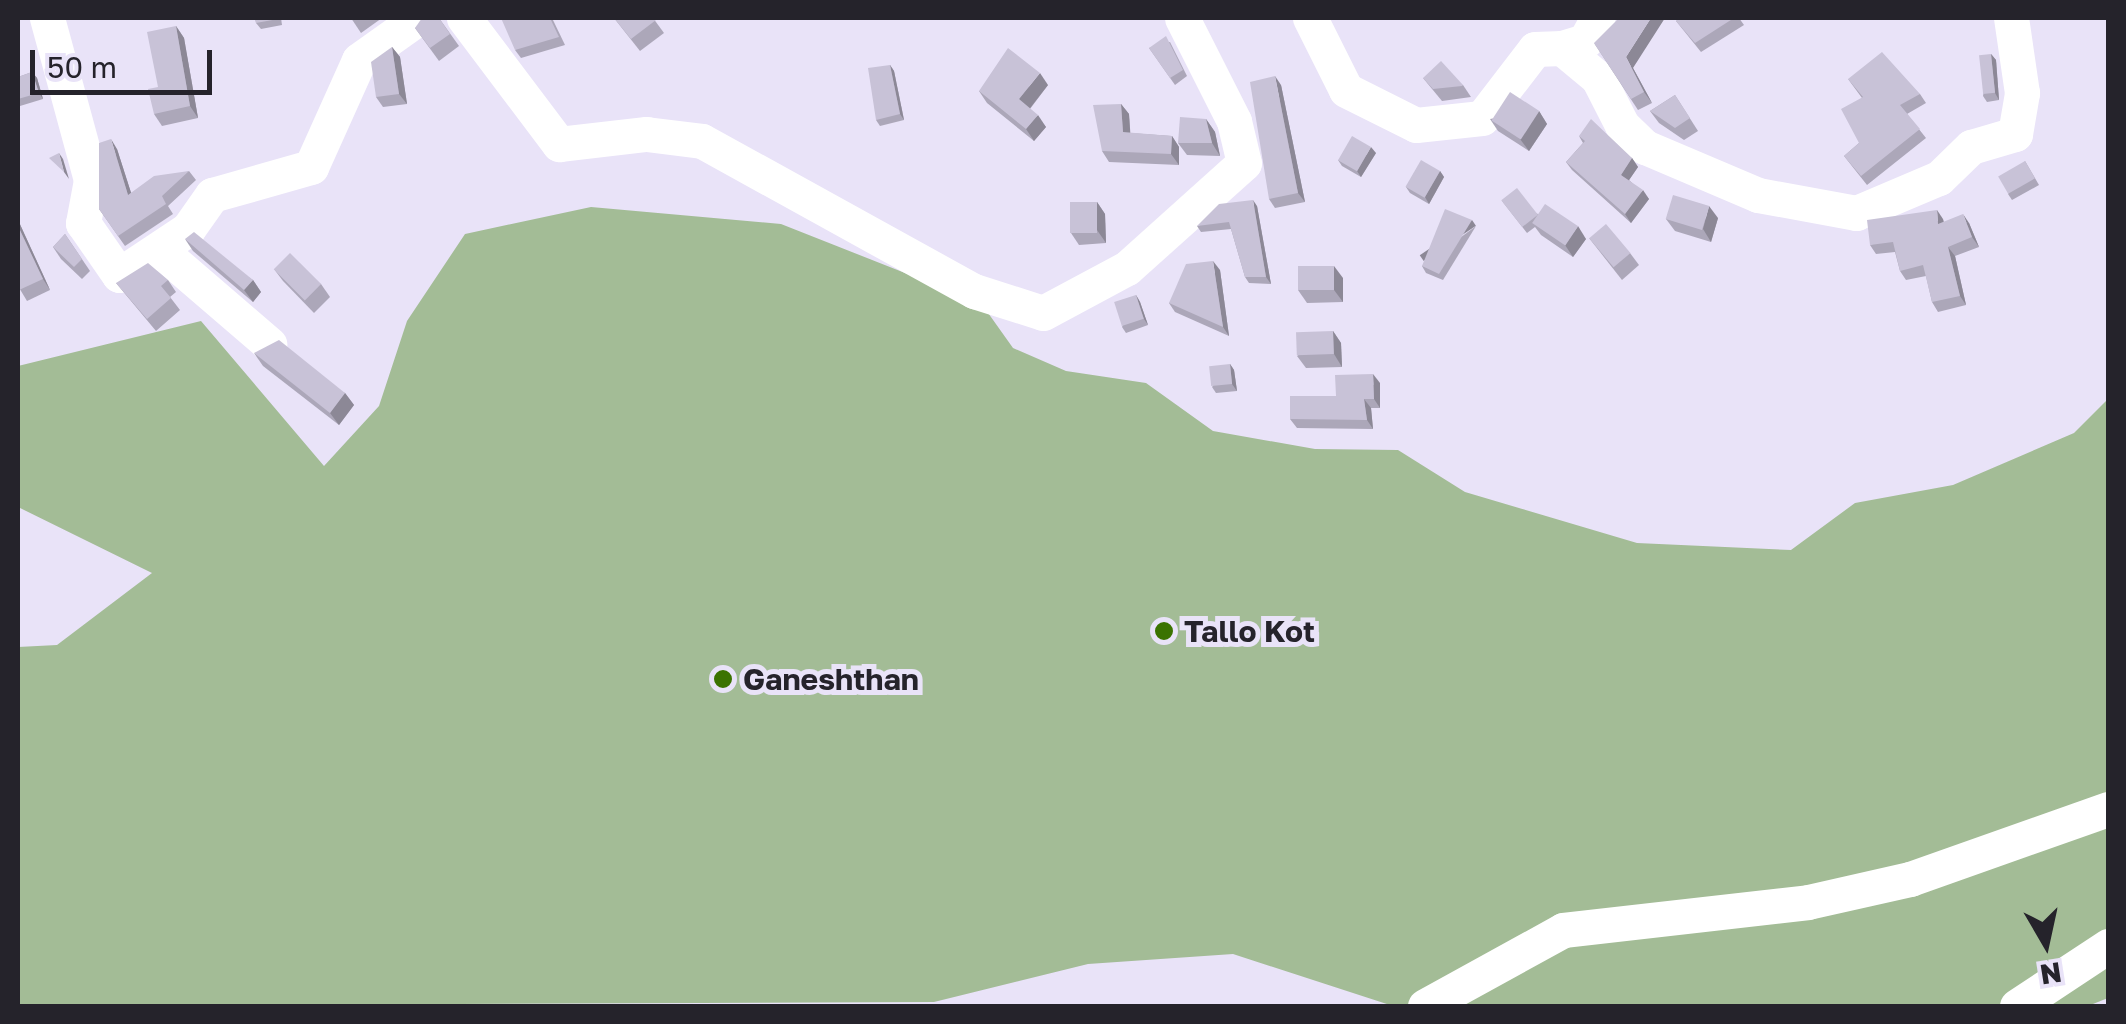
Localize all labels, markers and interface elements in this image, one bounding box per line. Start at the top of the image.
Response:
scale bar [35,30,218,92]
text: 50 m [47,49,117,85]
place label: Tallo Kot [1184,613,1315,649]
marker: Tallo Kot [1153,620,1175,642]
place label: Ganeshthan [743,661,919,697]
marker: Ganeshthan [712,668,734,690]
north arrow [1996,894,2096,994]
text: N [2038,956,2064,992]

